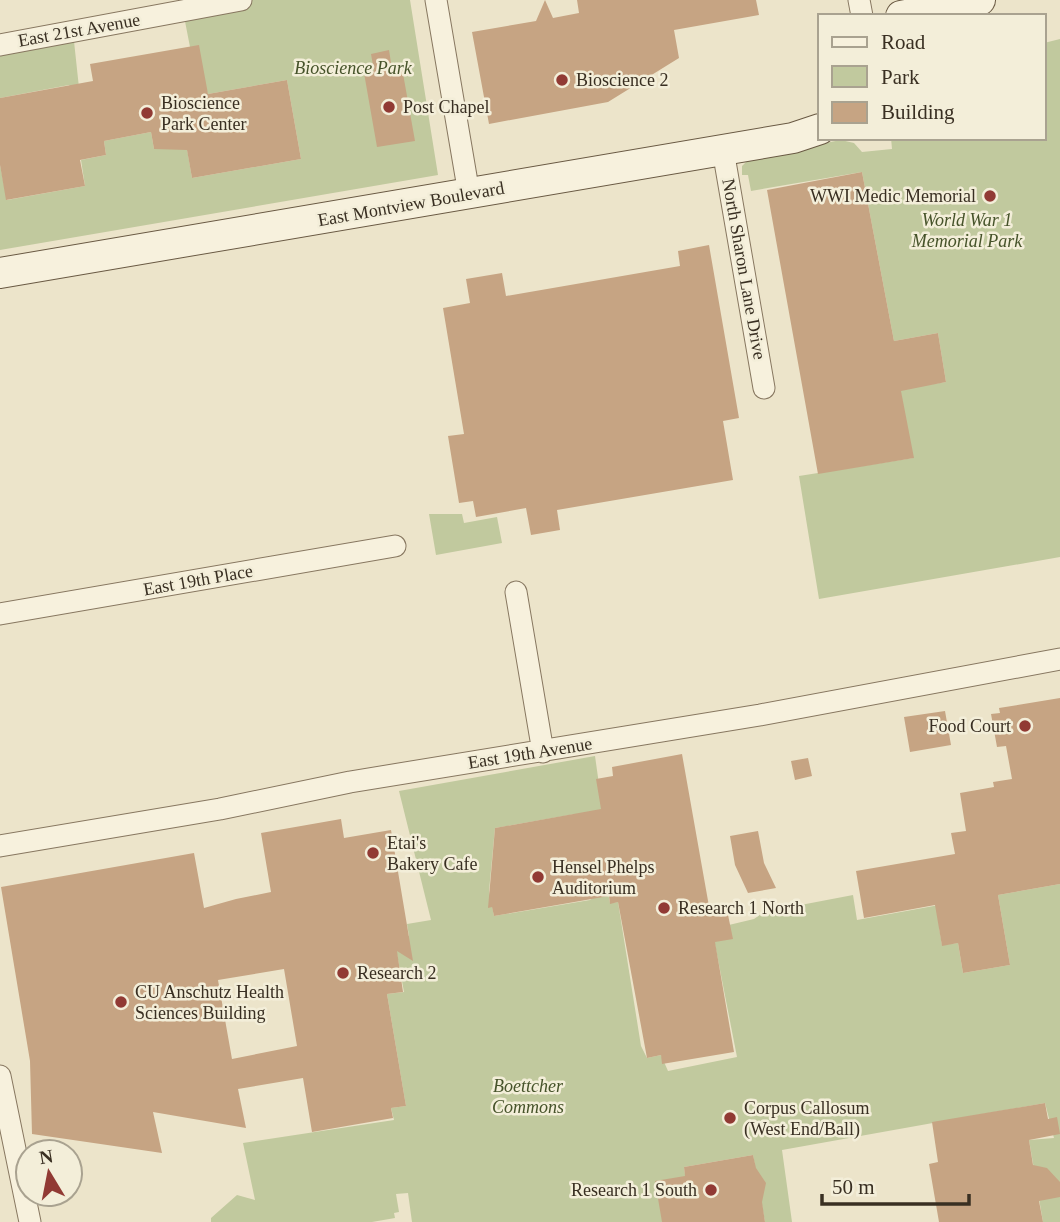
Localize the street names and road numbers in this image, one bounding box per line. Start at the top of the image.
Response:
street label: East 21st Avenue [16,9,142,51]
street label: North Sharon Lane Drive [718,177,770,361]
street label: East Montview Boulevard [316,178,506,230]
street label: East 19th Place [142,561,254,599]
street label: East 19th Avenue [466,733,594,773]

